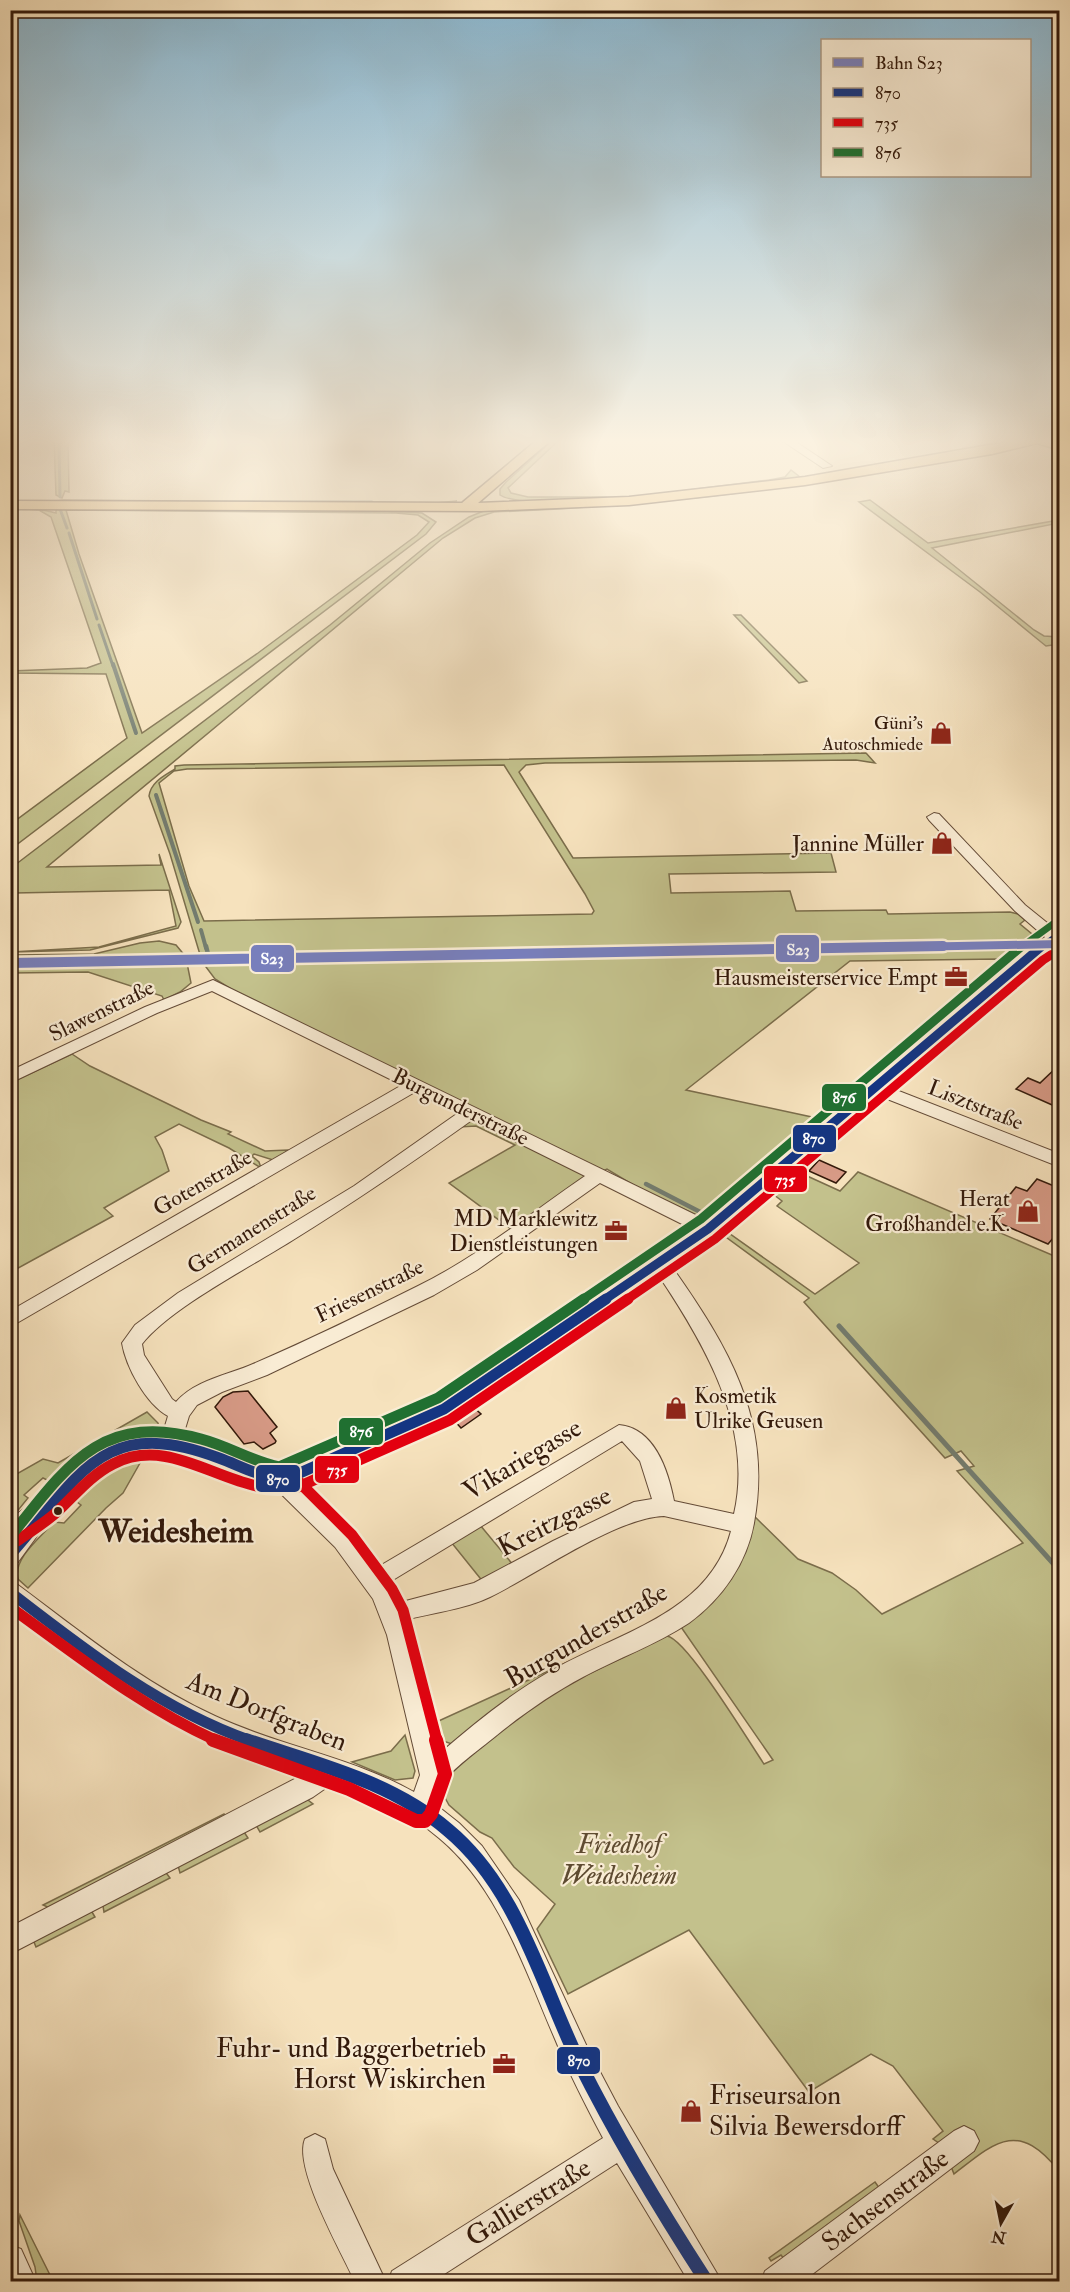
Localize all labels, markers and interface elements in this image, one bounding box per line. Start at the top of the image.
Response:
legend [821,39,1031,177]
text: Bahn S23 [875,52,943,75]
text: 870 [875,82,901,105]
text: 735 [875,112,898,135]
text: 876 [875,142,902,165]
place label: Güni's Autoschmiede [821,712,923,756]
shop icon: Güni's Autoschmiede [928,720,954,746]
place label: Jannine Müller [791,830,925,858]
shop icon: Jannine Müller [929,830,955,856]
line badge: S23 [775,934,820,963]
text: S23 [786,940,810,960]
line badge: S23 [250,944,295,973]
text: S23 [260,949,284,969]
place label: Hausmeisterservice Empt [714,964,938,993]
office icon: Hausmeisterservice Empt [943,964,969,990]
street label: Slawenstraße [44,973,159,1048]
street label: Burgunderstraße [388,1062,534,1152]
street label: Lisztstraße [924,1073,1027,1137]
line badge: 876 [821,1083,867,1112]
text: 876 [833,1088,857,1108]
line badge: 870 [792,1124,837,1153]
text: 870 [802,1129,826,1149]
street label: Gotenstraße [148,1143,257,1222]
line badge: 735 [763,1165,808,1193]
text: 735 [775,1170,796,1190]
street label: Germanenstraße [182,1179,321,1281]
place label: Herat Großhandel e.K. [865,1185,1010,1238]
shop icon: Herat Großhandel e.K. [1015,1198,1041,1224]
place label: MD Marklewitz Dienstleistungen [450,1205,598,1258]
office icon: MD Marklewitz Dienstleistungen [603,1218,629,1244]
street label: Friesenstraße [311,1253,428,1329]
place label: Kosmetik Ulrike Geusen [694,1382,823,1435]
shop icon: Kosmetik Ulrike Geusen [663,1395,689,1421]
street label: Vikariegasse [457,1411,588,1508]
line badge: 876 [338,1417,384,1446]
text: 876 [350,1422,374,1442]
line badge: 735 [314,1455,360,1484]
text: 735 [327,1460,348,1480]
line badge: 870 [255,1464,301,1493]
text: 870 [266,1470,290,1490]
street label: Kreitzgasse [492,1479,617,1564]
unlabelled marker [52,1505,64,1517]
district label: Weidesheim [98,1512,254,1552]
street label: Burgunderstraße [499,1575,674,1695]
street label: Am Dorfgraben [181,1664,352,1759]
park label: Friedhof Weidesheim [561,1828,677,1892]
place label: Fuhr- und Baggerbetrieb Horst Wiskirchen [216,2032,486,2096]
line badge: 870 [556,2046,601,2075]
office icon: Fuhr- und Baggerbetrieb Horst Wiskirchen [491,2051,517,2077]
text: 870 [567,2051,591,2071]
place label: Friseursalon Silvia Bewersdorff [709,2079,906,2143]
shop icon: Friseursalon Silvia Bewersdorff [678,2098,704,2124]
street label: Sachsenstraße [815,2142,955,2259]
street label: Gallierstraße [460,2151,597,2254]
north arrow [971,2193,1031,2253]
text: N [990,2226,1008,2248]

